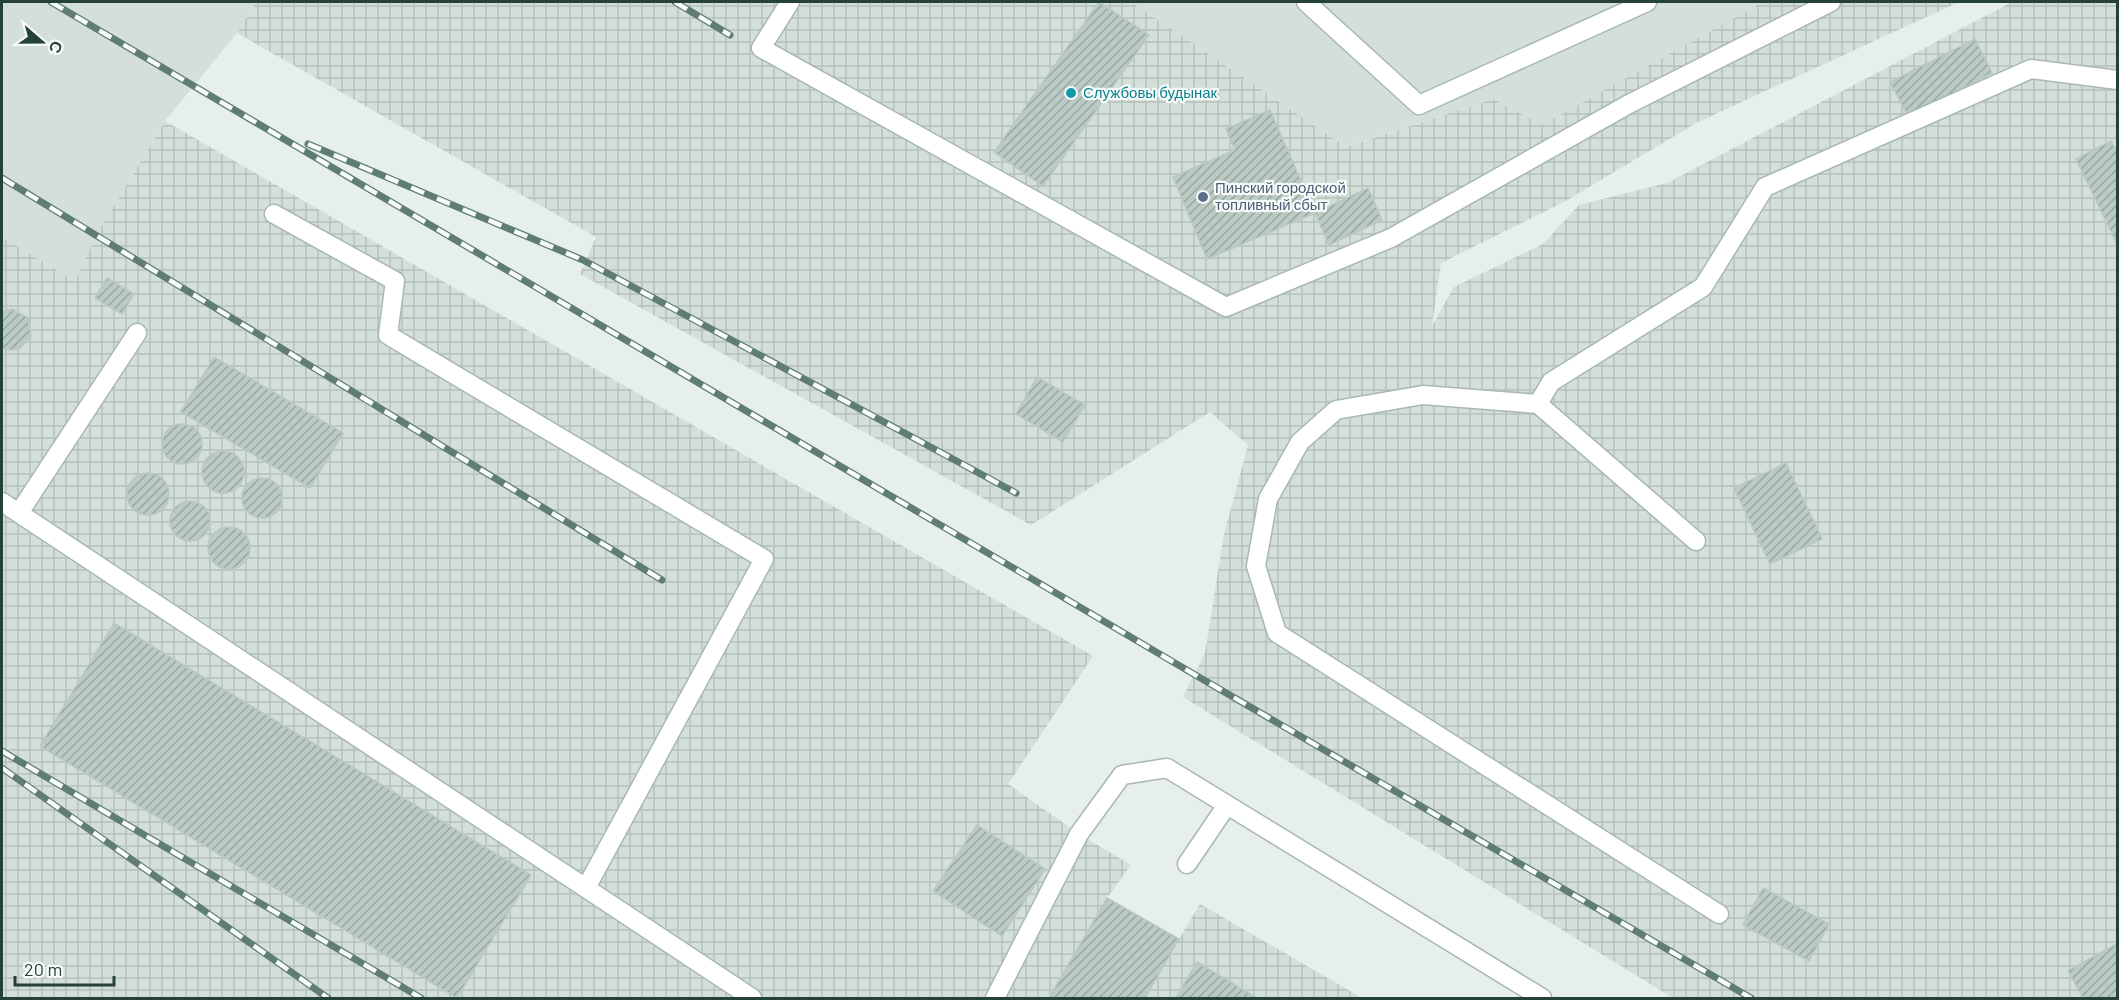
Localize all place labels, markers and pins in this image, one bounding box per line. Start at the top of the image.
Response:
place label: Службовы будынак [1083,83,1218,101]
marker: Службовы будынак [1064,86,1078,100]
place label: Пинский городской топливный сбыт [1215,178,1346,213]
marker: Пинский городской топливный сбыт [1196,190,1210,204]

